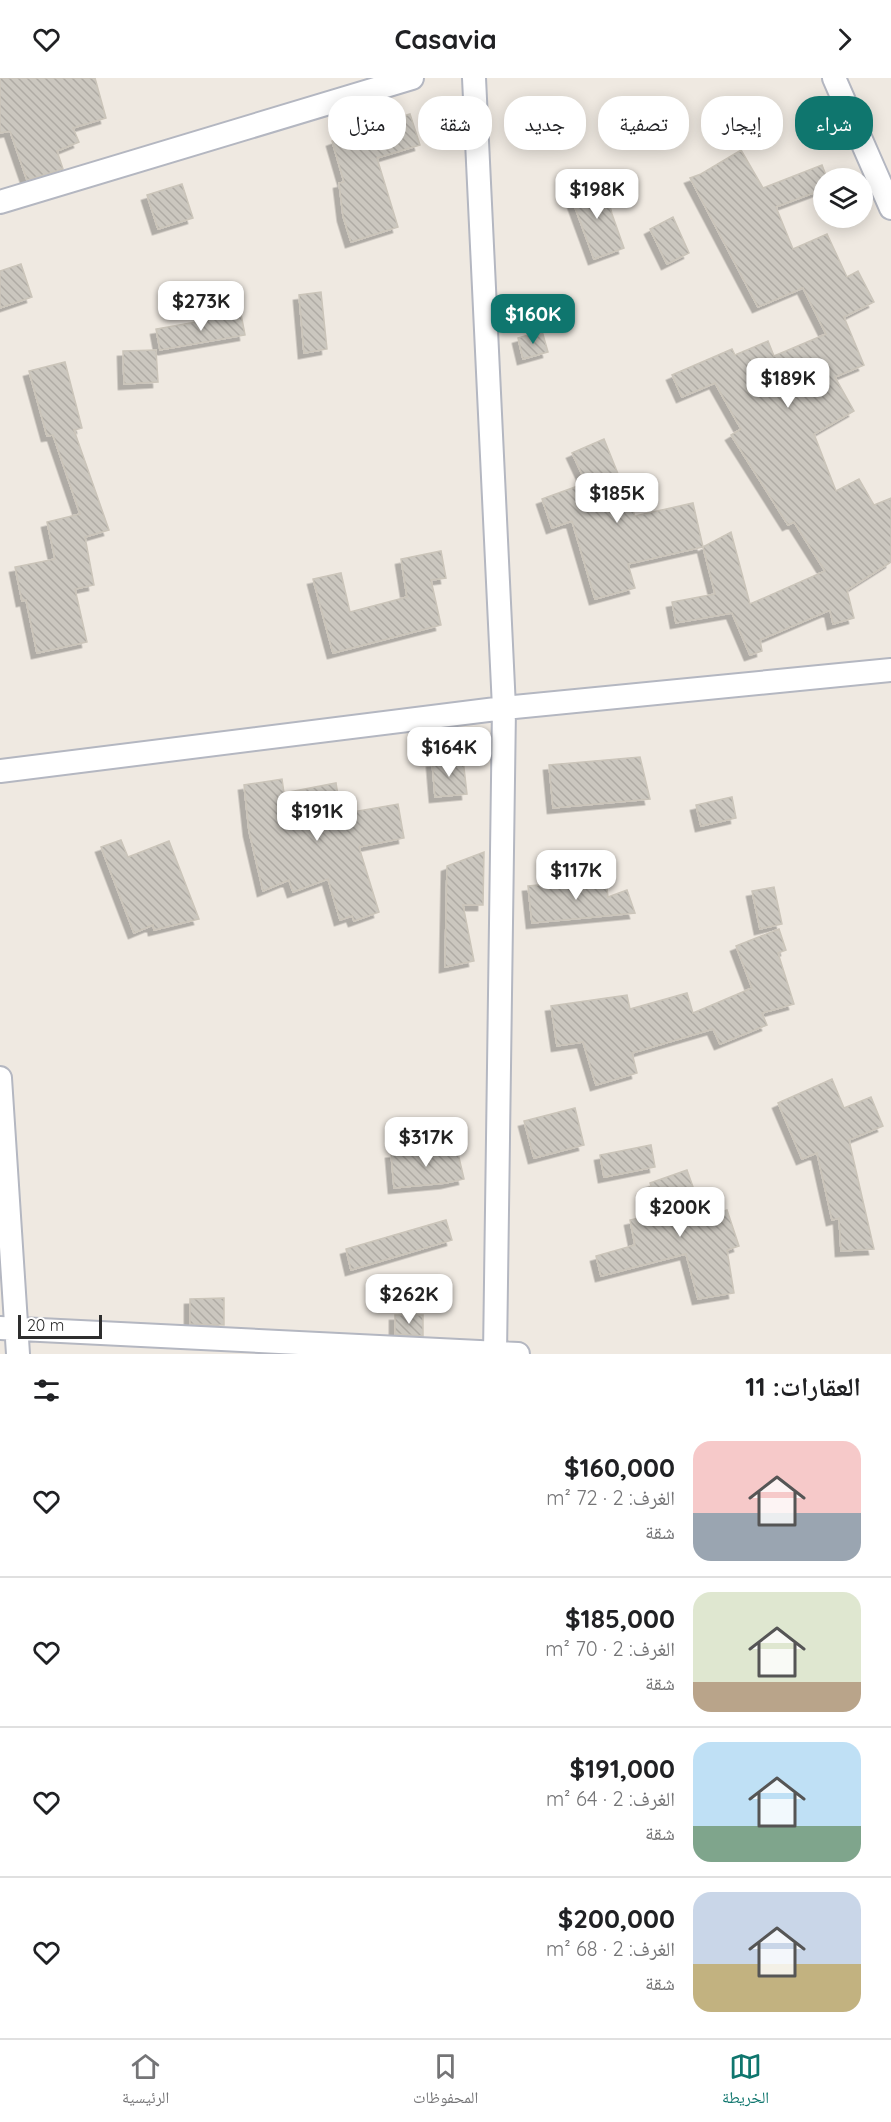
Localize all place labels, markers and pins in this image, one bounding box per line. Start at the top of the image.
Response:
pin: $198K [555,169,639,220]
pin: $273K [159,281,243,332]
pin: $160K [491,294,575,345]
pin: $189K [746,358,830,409]
pin: $185K [575,473,659,524]
pin: $164K [407,727,491,778]
pin: $191K [275,791,359,842]
pin: $117K [534,850,618,901]
pin: $317K [384,1117,468,1168]
pin: $200K [638,1187,722,1238]
pin: $262K [367,1274,451,1325]

